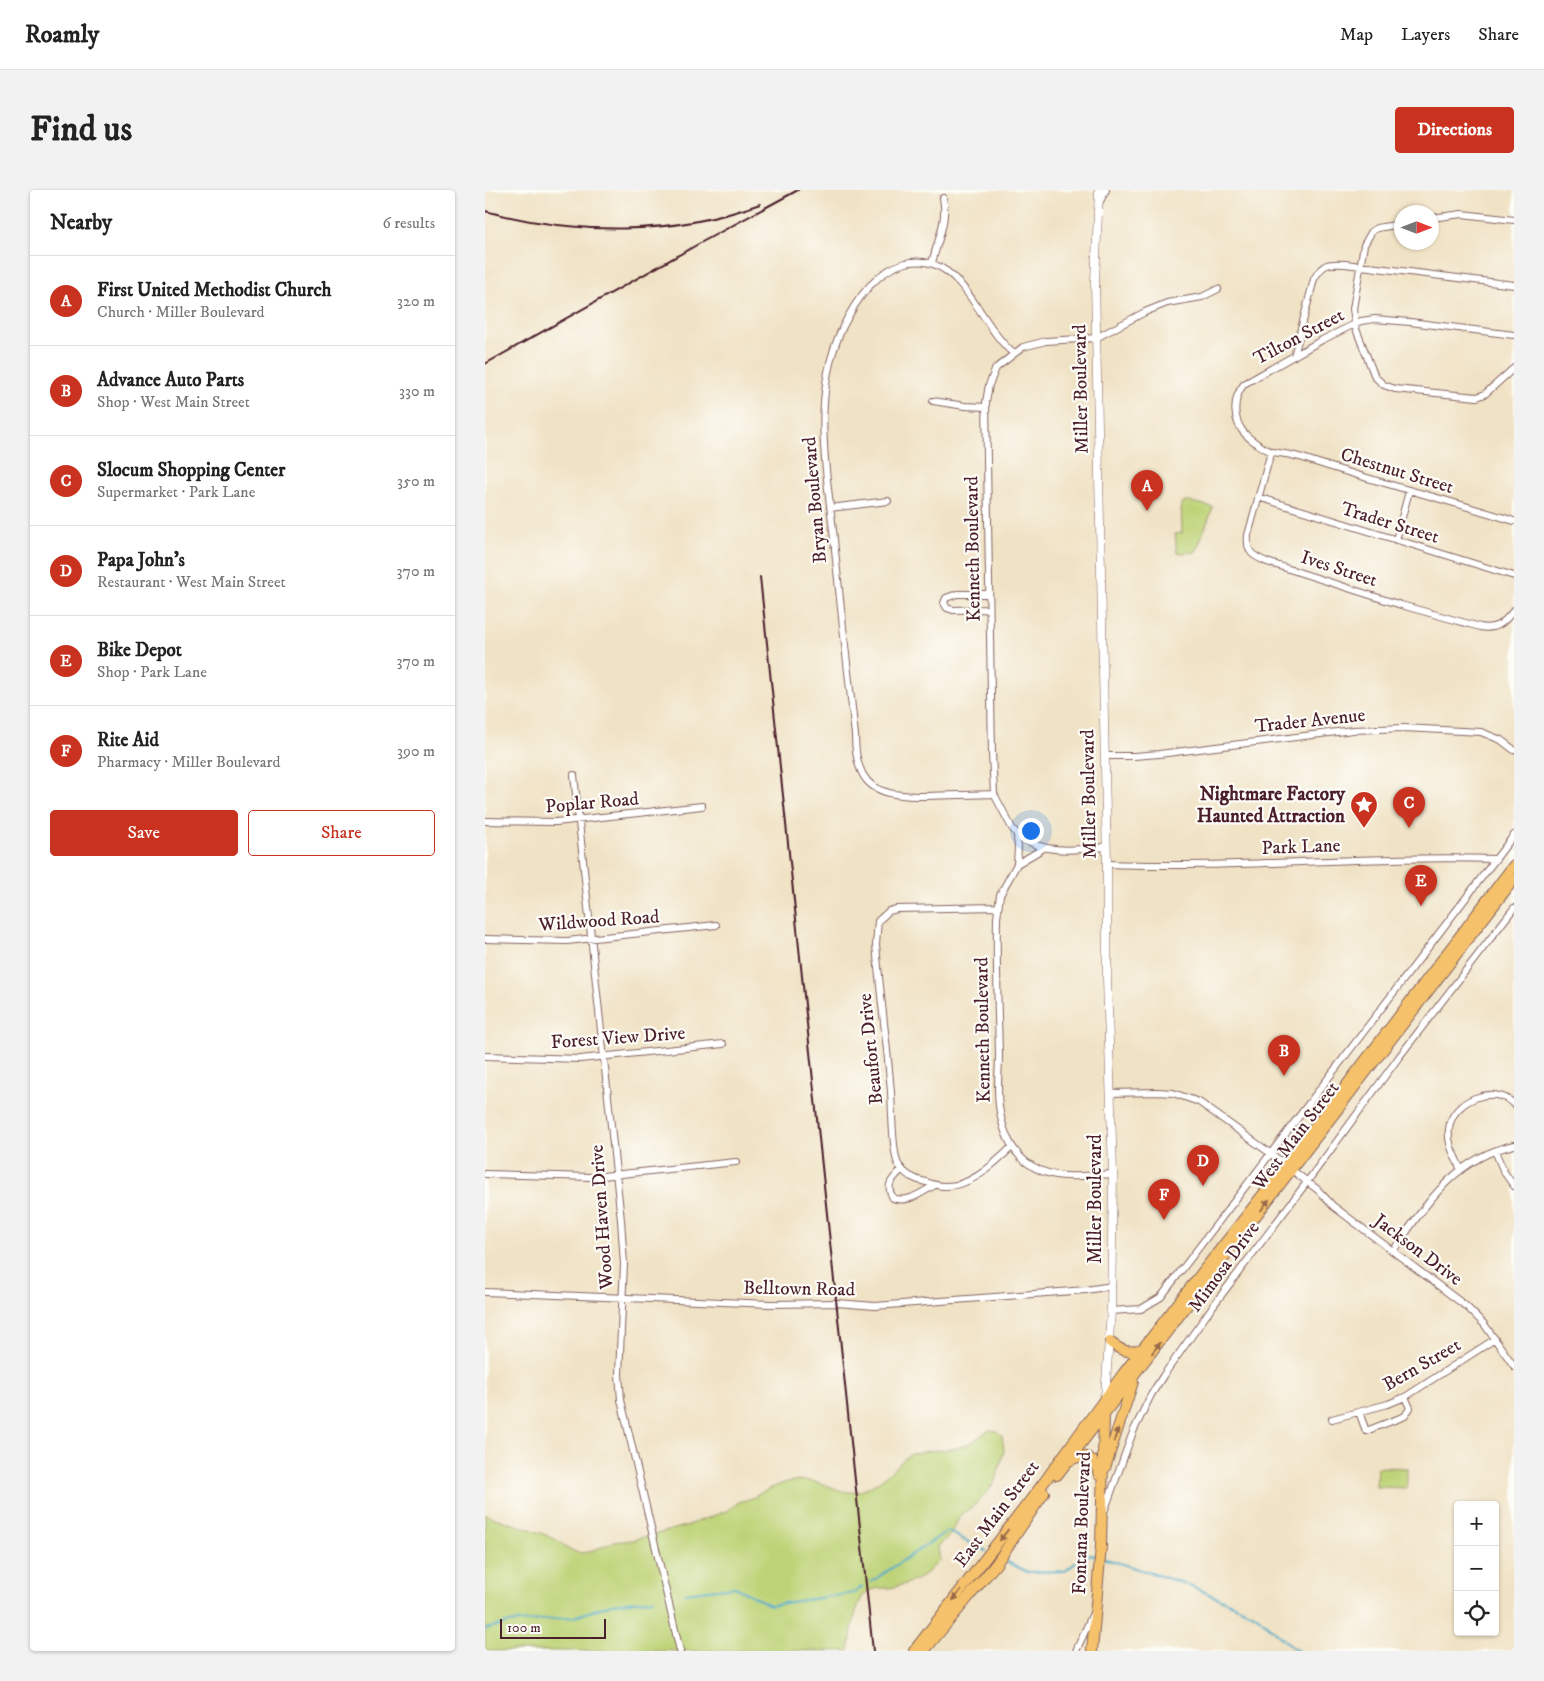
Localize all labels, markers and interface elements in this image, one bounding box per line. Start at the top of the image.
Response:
text: Roamly [25,20,99,50]
text: Map [1340,24,1373,46]
text: Layers [1401,24,1450,46]
text: Share [1478,24,1519,46]
button: Directions [1395,107,1514,153]
text: Find us [30,108,132,152]
north arrow [1394,205,1439,250]
text: Nearby [50,210,112,236]
text: 6 results [382,213,435,233]
text: First United Methodist Church [97,279,332,302]
text: A [61,291,71,311]
text: 320 m [397,291,435,311]
text: Church · Miller Boulevard [97,302,265,322]
street label: Tilton Street [1250,304,1348,370]
street label: Miller Boulevard [1068,324,1094,454]
text: Advance Auto Parts [97,369,244,392]
text: B [61,381,71,401]
text: 330 m [399,381,435,401]
text: Shop · West Main Street [97,392,250,412]
street label: Bryan Boulevard [798,435,832,564]
street label: Chestnut Street [1338,443,1456,499]
text: Slocum Shopping Center [97,459,285,482]
pin: A [1131,470,1163,511]
text: C [61,471,71,491]
text: 350 m [397,471,435,491]
street label: Kenneth Boulevard [960,475,986,622]
text: Supermarket · Park Lane [97,482,255,502]
street label: Trader Street [1338,497,1442,549]
street label: Ives Street [1298,546,1380,592]
text: Papa John's [97,549,185,572]
text: D [60,561,72,581]
text: 370 m [397,561,435,581]
text: Restaurant · West Main Street [97,572,286,592]
text: Bike Depot [97,639,182,662]
text: E [60,651,72,671]
text: 370 m [397,651,435,671]
text: Shop · Park Lane [97,662,207,682]
street label: Trader Avenue [1254,704,1366,738]
text: Rite Aid [97,729,159,752]
street label: Miller Boulevard [1076,729,1102,859]
text: F [61,741,71,761]
text: 390 m [397,741,435,761]
text: Pharmacy · Miller Boulevard [97,752,281,772]
place label: Nightmare Factory Haunted Attraction [1197,783,1346,828]
street label: Poplar Road [544,787,640,819]
pin: C [1393,787,1425,828]
place icon: Nightmare Factory Haunted Attraction [1349,790,1379,829]
button: Save [50,810,238,856]
button: Share [248,810,435,856]
your location [1018,818,1044,844]
street label: Park Lane [1261,834,1341,860]
pin: E [1405,865,1437,906]
street label: Wildwood Road [537,905,661,937]
street label: Kenneth Boulevard [970,956,996,1103]
street label: Beaufort Drive [854,992,888,1106]
street label: Forest View Drive [550,1022,686,1054]
pin: B [1268,1035,1300,1076]
street label: West Main Street [1247,1077,1344,1196]
street label: Miller Boulevard [1084,1134,1107,1264]
street label: Wood Haven Drive [585,1144,619,1291]
pin: D [1187,1145,1219,1186]
pin: F [1148,1179,1180,1220]
one-way arrow [1260,1198,1270,1212]
street label: Jackson Drive [1368,1208,1467,1291]
street label: Mimosa Drive [1183,1217,1265,1317]
street label: Belltown Road [743,1277,856,1301]
street label: Bern Street [1379,1334,1465,1396]
one-way arrow [1150,1342,1161,1355]
one-way arrow [1112,1427,1120,1442]
street label: Fontana Boulevard [1068,1451,1096,1595]
street label: East Main Street [950,1456,1044,1572]
map controls [1454,1501,1499,1636]
button: + [1454,1501,1499,1546]
one-way arrow [998,1528,1009,1541]
button: − [1454,1546,1499,1591]
one-way arrow [952,1588,962,1602]
button: locate [1454,1591,1499,1636]
scale bar [500,1616,606,1639]
text: 100 m [507,1619,541,1637]

